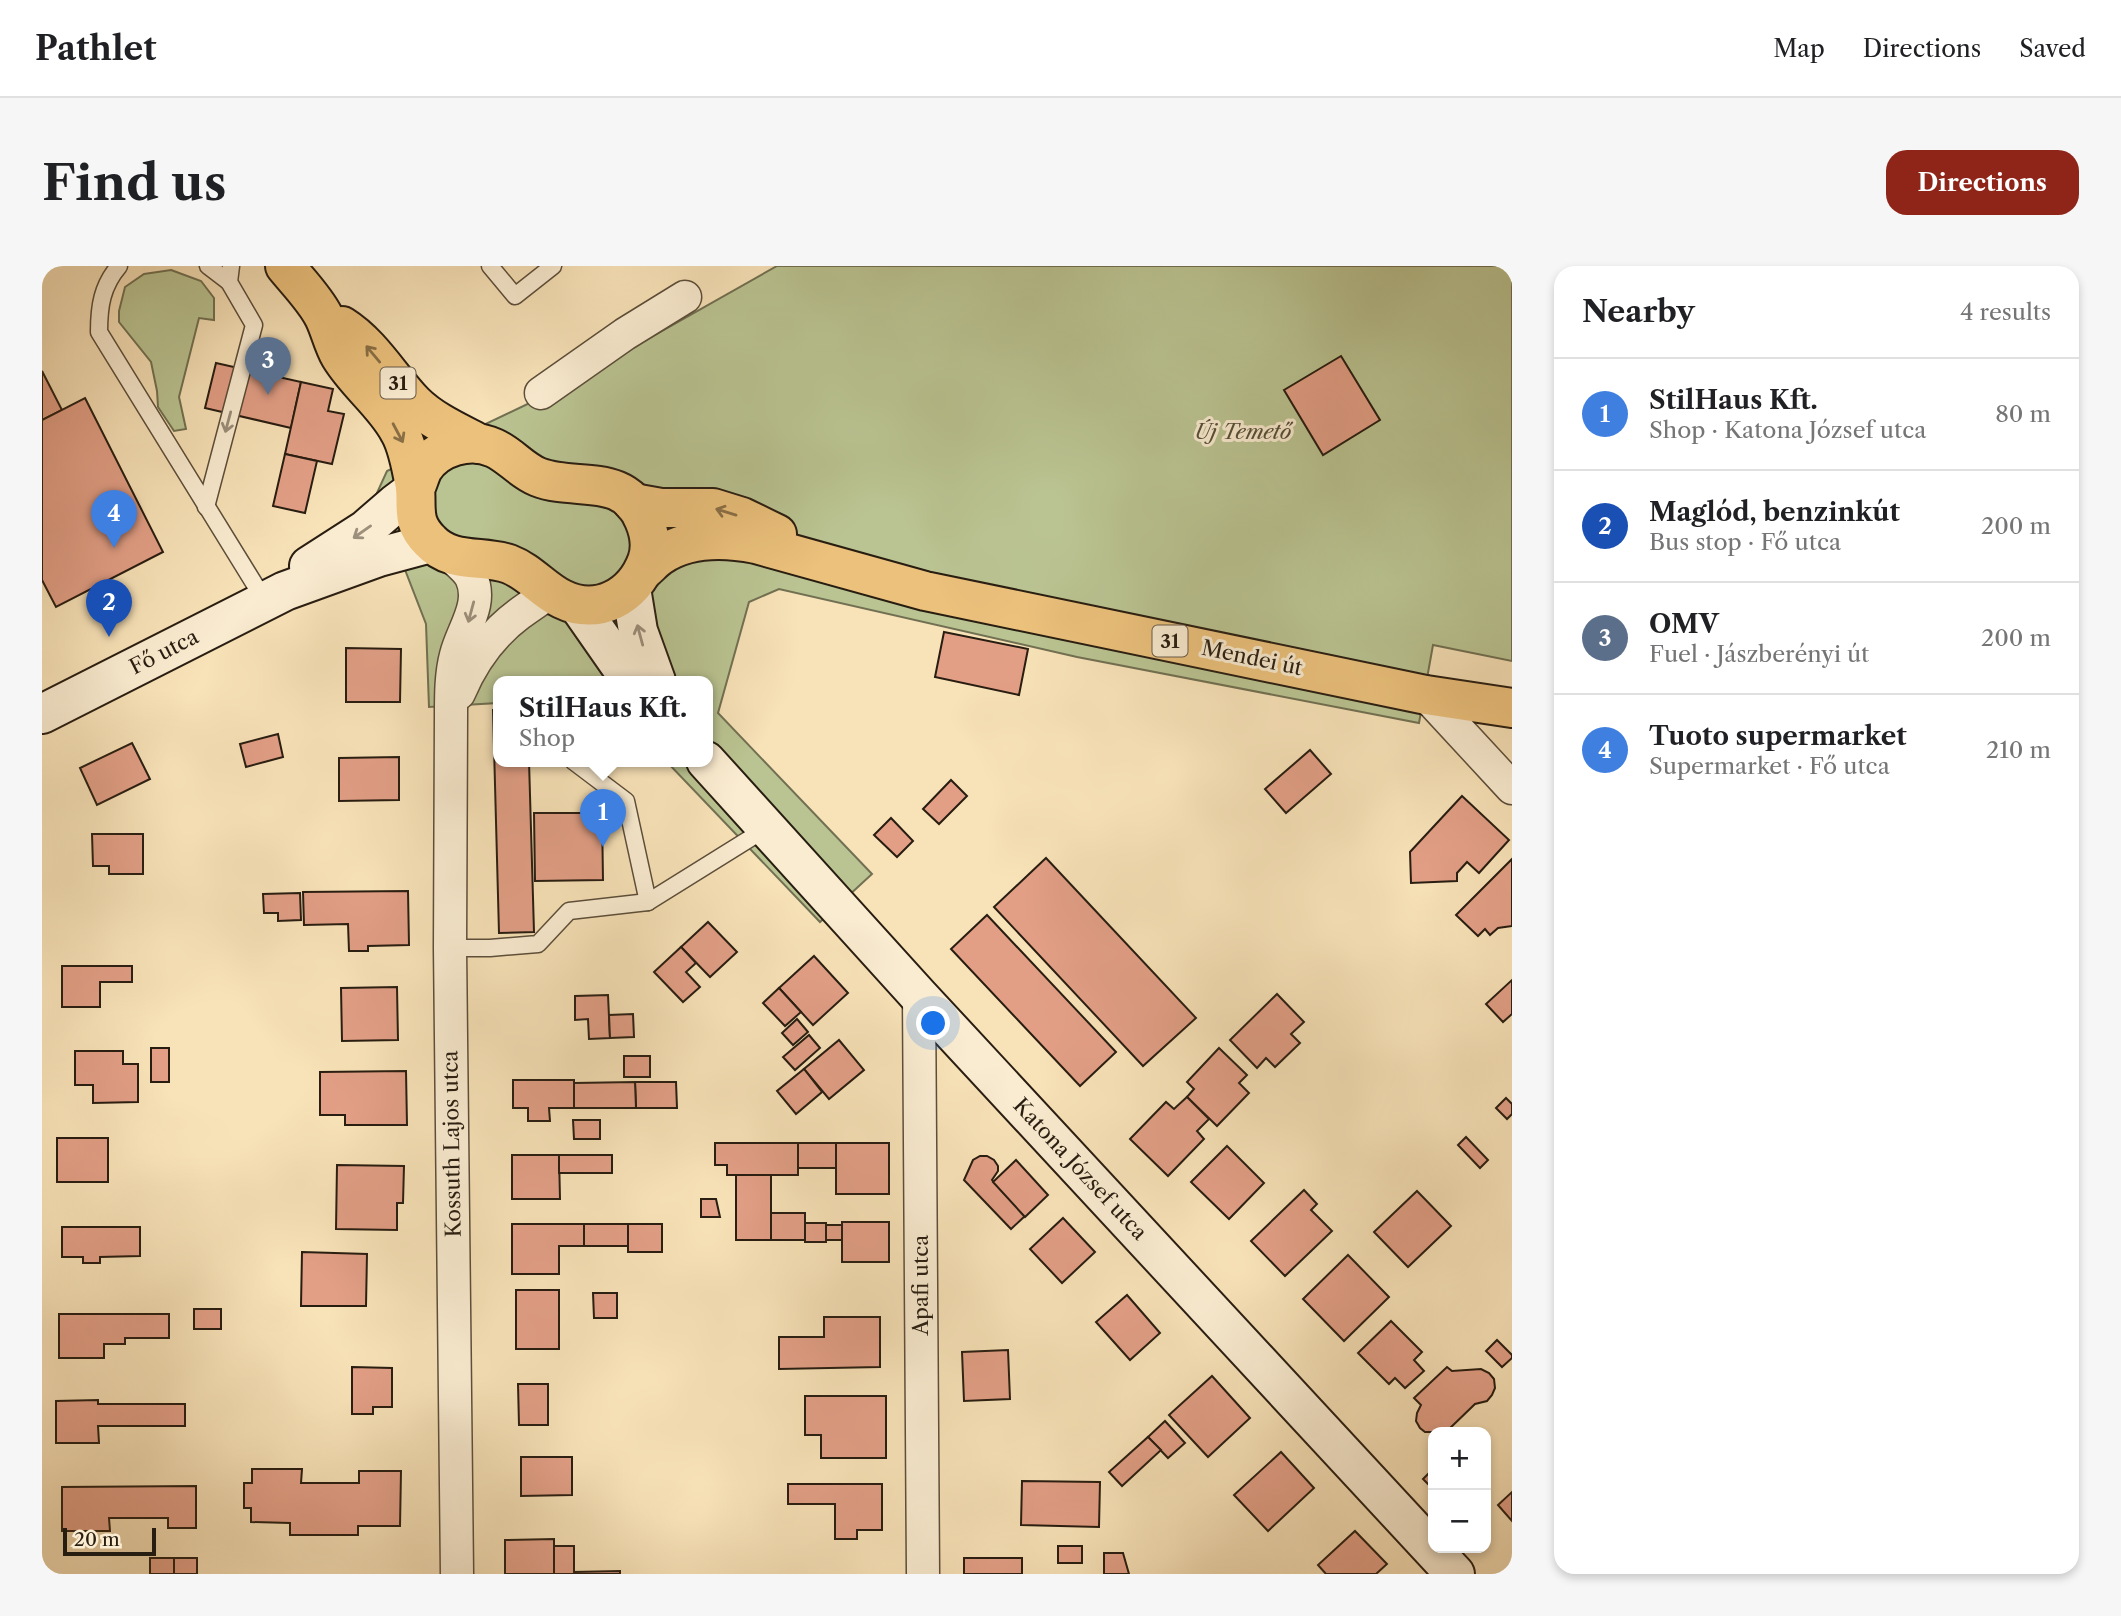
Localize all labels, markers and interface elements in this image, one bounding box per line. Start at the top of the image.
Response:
text: Pathlet [35,28,157,69]
text: Map [1773,34,1825,63]
text: Directions [1863,34,1981,63]
text: Saved [2019,34,2086,63]
button: Directions [1886,150,2079,215]
text: Find us [42,152,226,213]
text: Nearby [1582,293,1695,330]
text: 4 results [1960,298,2051,326]
pin: 3 [245,337,291,395]
one-way arrow [365,345,380,363]
road number: 31 [380,368,416,398]
text: StilHaus Kft. [1649,384,1818,416]
text: 1 [1600,400,1610,428]
text: 80 m [1995,400,2051,428]
one-way arrow [221,410,234,433]
text: Shop · Katona József utca [1649,416,1926,444]
park label: Új Temető [1195,419,1294,444]
one-way arrow [391,422,405,442]
pin: 4 [91,490,137,548]
text: Maglód, benzinkút [1649,496,1900,528]
one-way arrow [715,505,737,517]
text: 2 [1598,512,1612,540]
text: 200 m [1981,512,2051,540]
one-way arrow [353,525,372,539]
text: Bus stop · Fő utca [1649,528,1841,556]
pin: 2 [86,579,132,637]
one-way arrow [464,600,477,623]
text: OMV [1649,608,1719,640]
street label: Fő utca [125,623,203,679]
one-way arrow [633,624,646,647]
text: 3 [1599,624,1612,652]
text: 200 m [1981,624,2051,652]
road number: 31 [1152,626,1188,656]
street label: Mendei út [1200,635,1305,680]
text: Fuel · Jászberényi út [1649,640,1869,668]
popup [493,676,713,767]
text: StilHaus Kft. [519,692,687,724]
text: Tuoto supermarket [1649,720,1907,752]
text: Shop [519,724,575,752]
text: 4 [1598,736,1612,764]
text: 210 m [1986,736,2051,764]
text: Supermarket · Fő utca [1649,752,1890,780]
pin: 1 [580,789,626,847]
your location [916,1006,950,1040]
street label: Kossuth Lajos utca [437,1050,466,1238]
street label: Katona József utca [1008,1093,1153,1245]
street label: Apafi utca [908,1234,933,1336]
map controls [1428,1427,1491,1553]
button: + [1428,1427,1491,1490]
button: − [1428,1490,1491,1553]
scale bar [63,1525,156,1557]
text: 20 m [74,1528,120,1551]

